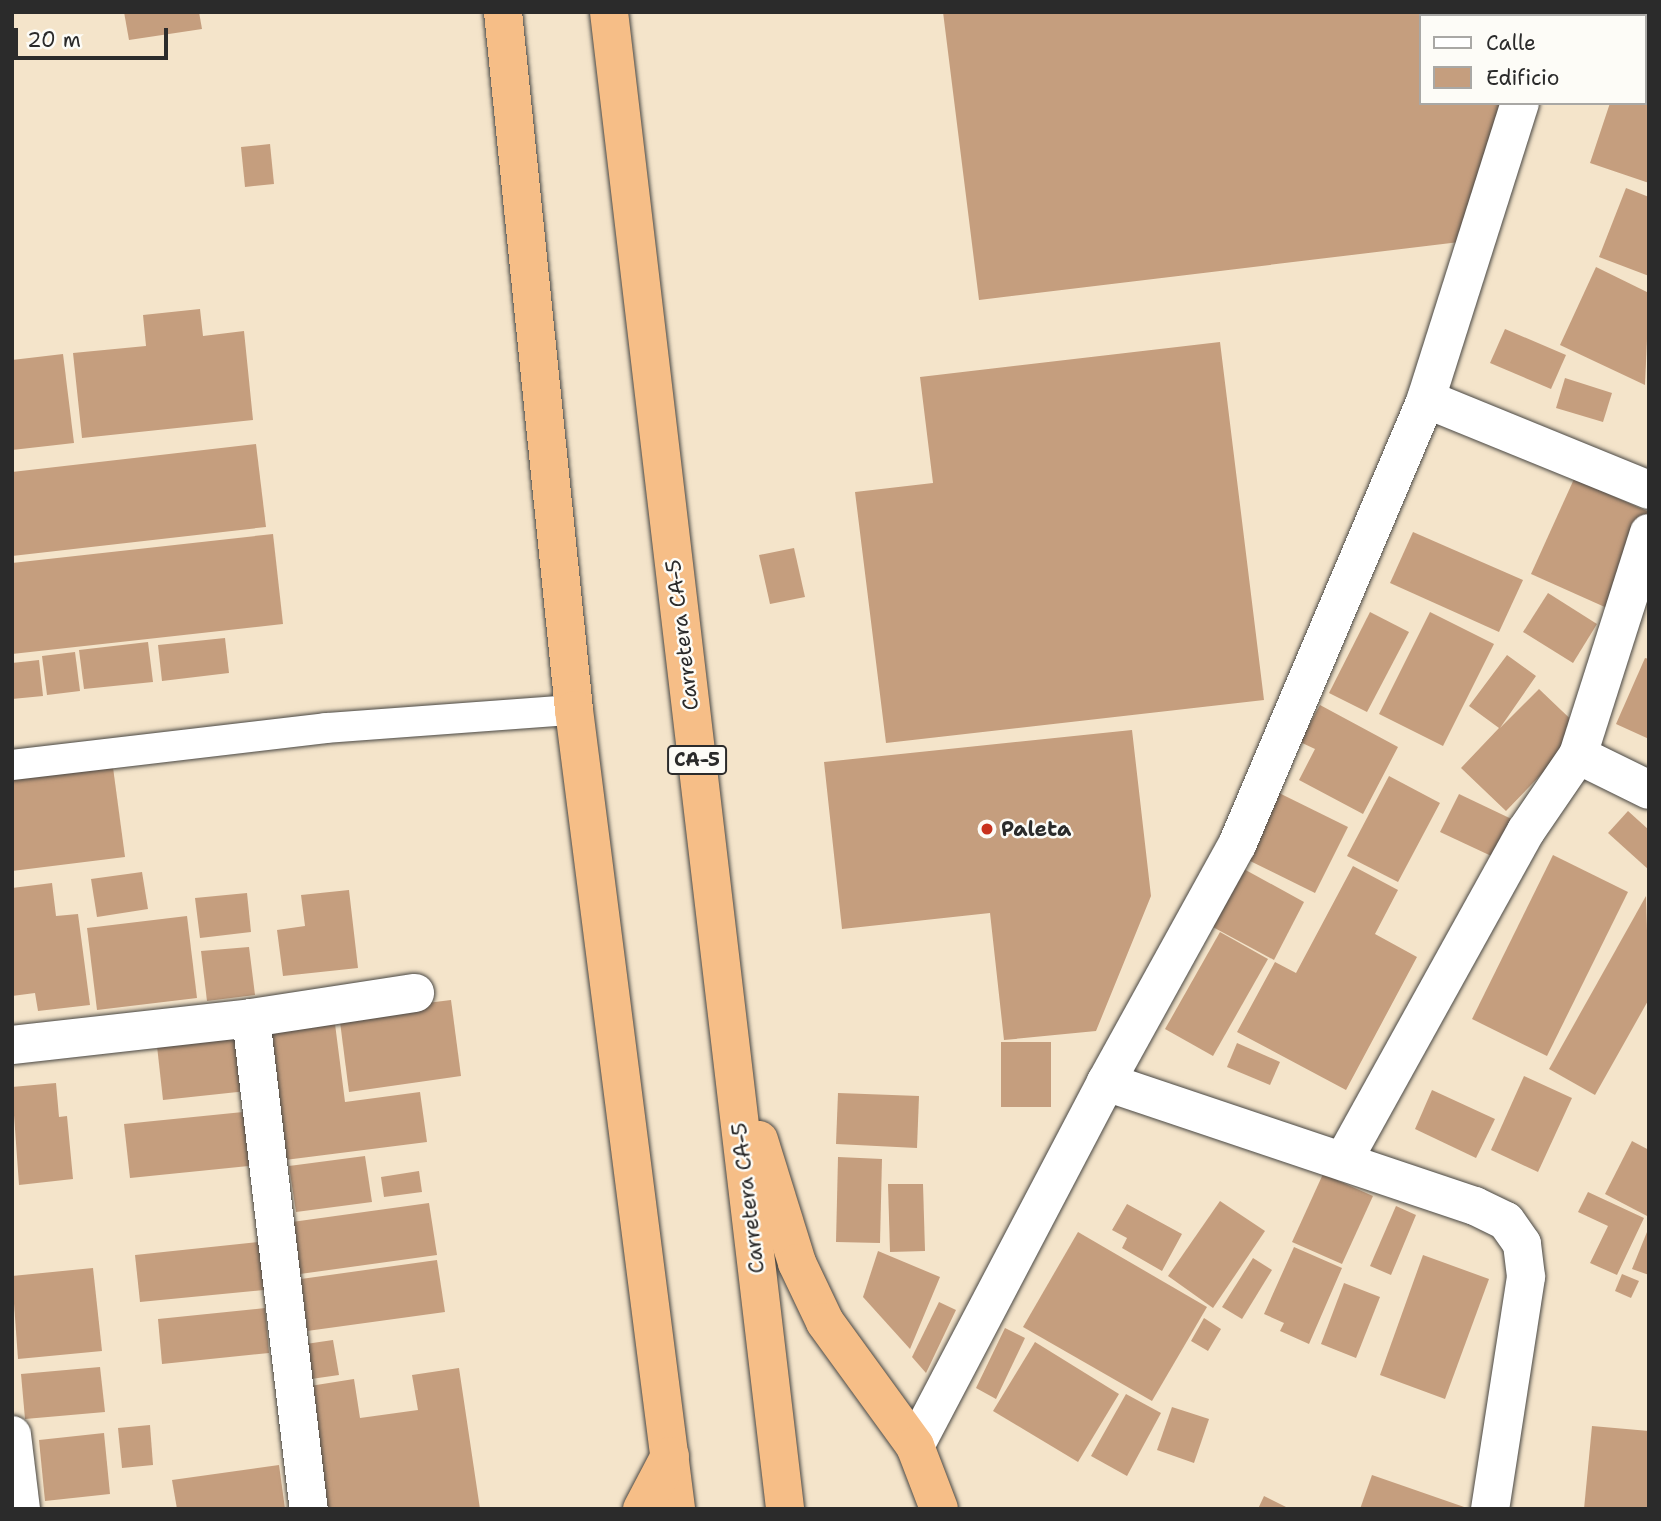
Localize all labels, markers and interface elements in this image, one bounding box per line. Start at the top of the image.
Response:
scale bar [18,14,172,58]
legend [1420,14,1647,105]
text: 20 m [27,26,81,54]
text: Calle [1486,29,1536,57]
text: Edificio [1486,64,1559,92]
street label: Carretera CA-5 [660,558,704,712]
road number: CA-5 [666,744,728,776]
place label: Paleta [1001,816,1071,842]
marker: Paleta [979,821,995,837]
street label: Carretera CA-5 [726,1121,770,1275]

